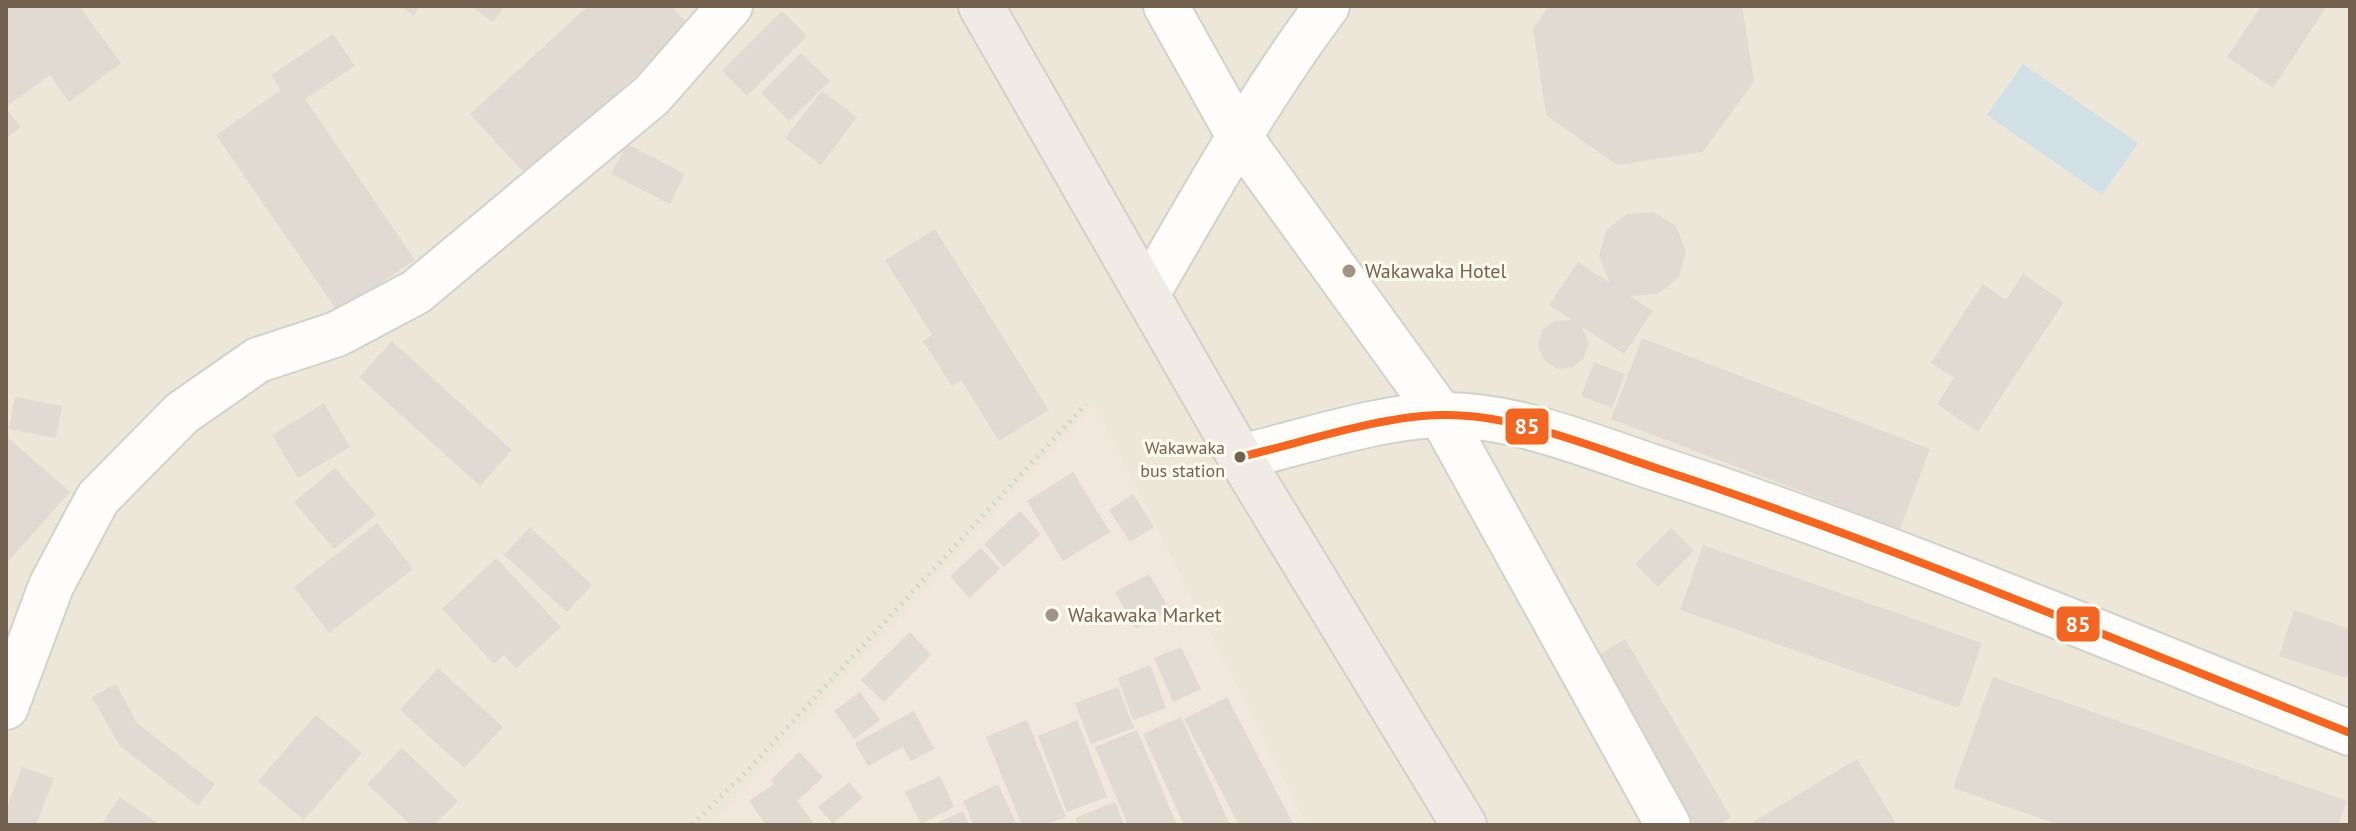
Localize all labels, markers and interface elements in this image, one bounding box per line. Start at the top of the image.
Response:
place label: Wakawaka Hotel [1365,258,1506,284]
marker: Wakawaka Hotel [1340,262,1358,280]
line badge: 85 [1504,407,1550,446]
text: 85 [1515,412,1539,440]
place label: Wakawaka bus station [1140,436,1225,482]
marker: Wakawaka bus station [1232,449,1248,465]
place label: Wakawaka Market [1068,602,1222,628]
line badge: 85 [2055,605,2101,643]
marker: Wakawaka Market [1043,606,1061,624]
text: 85 [2066,610,2090,638]

